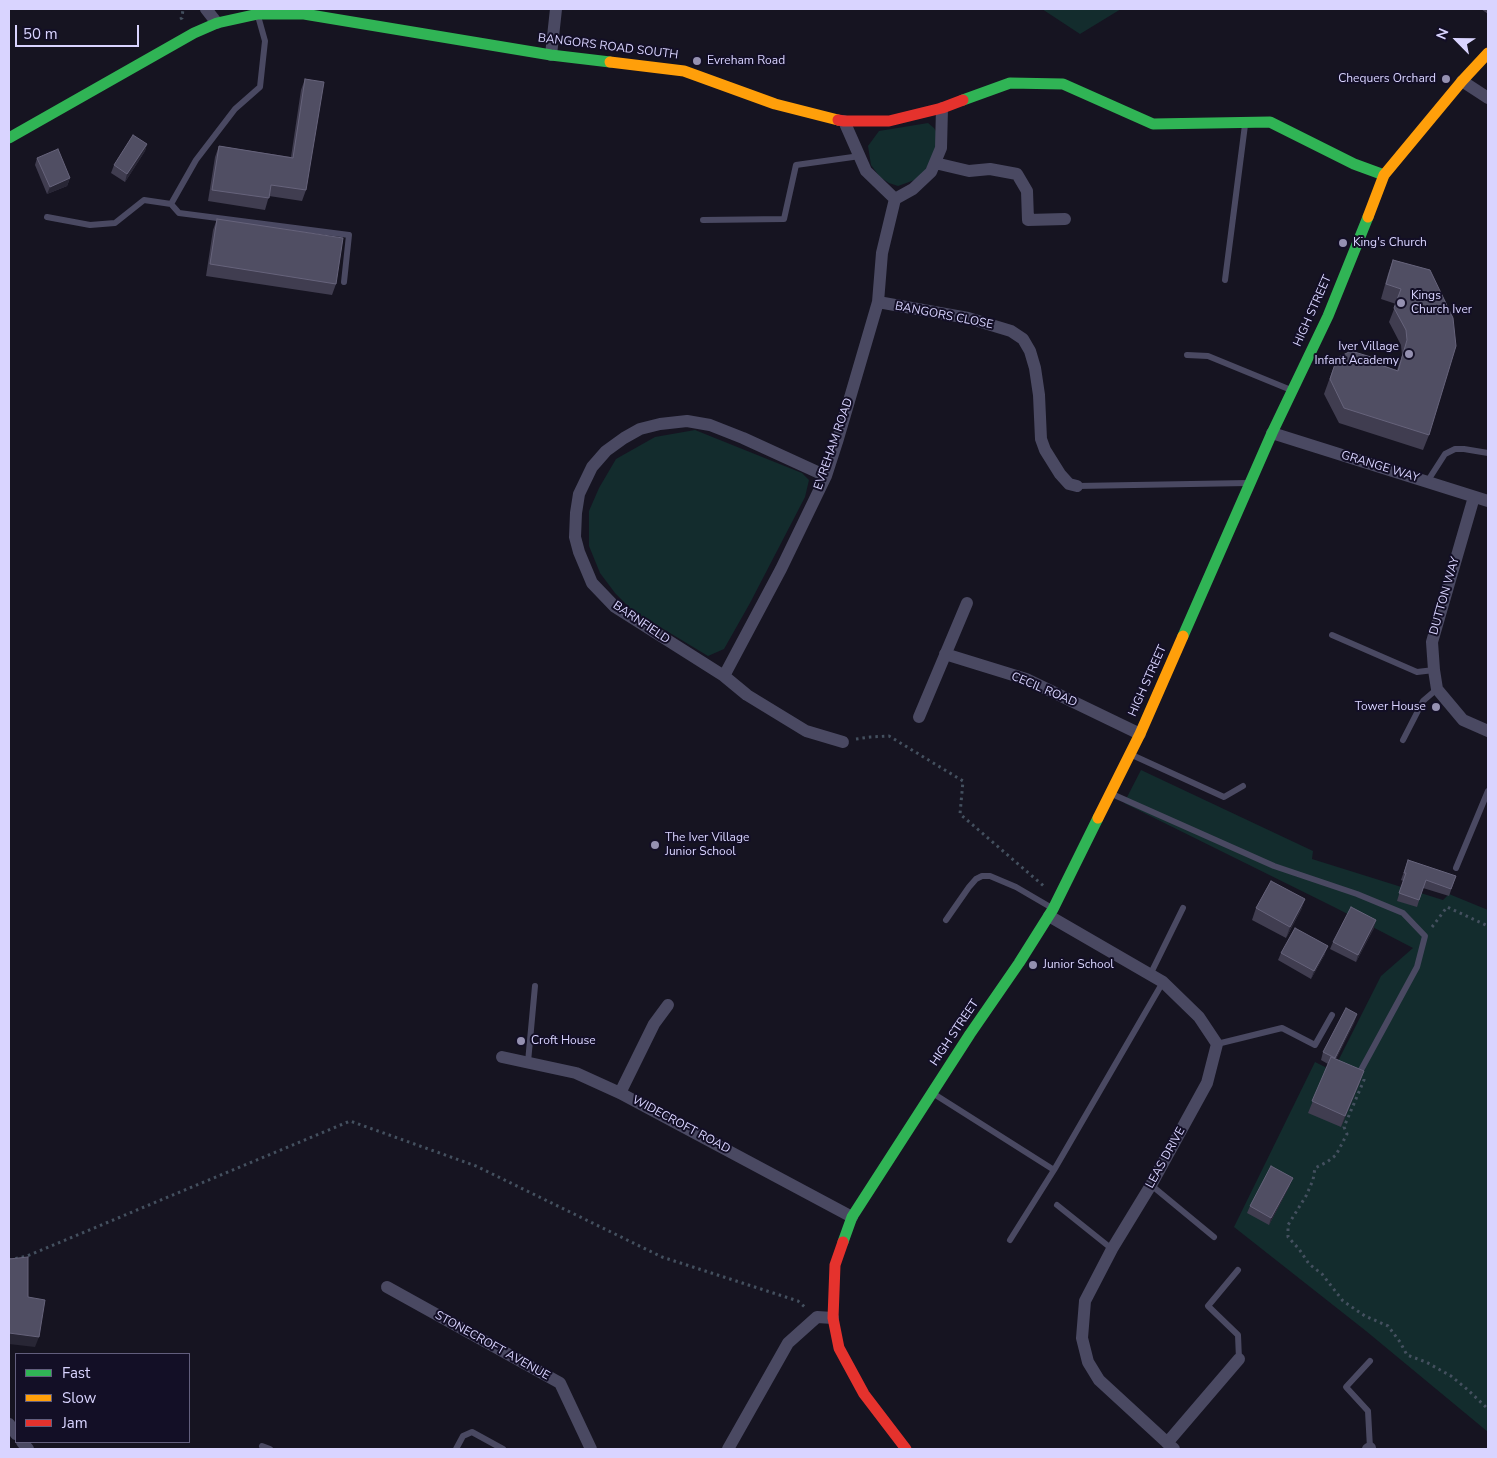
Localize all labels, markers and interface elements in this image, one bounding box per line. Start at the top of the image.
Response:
scale bar [18,15,141,47]
north arrow [1432,15,1482,65]
text: 50 m [23,24,58,44]
text: N [1432,25,1454,42]
street label: BANGORS ROAD SOUTH [537,31,679,63]
place label: Evreham Road [707,54,785,68]
marker: Evreham Road [691,55,703,67]
place label: Chequers Orchard [1338,72,1436,86]
marker: Chequers Orchard [1440,73,1452,85]
place label: King's Church [1353,236,1427,250]
marker: King's Church [1337,237,1349,249]
street label: HIGH STREET [1291,273,1335,349]
place label: Kings Church Iver [1411,289,1472,317]
marker: Kings Church Iver [1395,297,1407,309]
street label: BANGORS CLOSE [894,299,994,333]
place label: Iver Village Infant Academy [1314,340,1399,368]
marker: Iver Village Infant Academy [1403,348,1415,360]
street label: EVREHAM ROAD [812,396,856,492]
street label: GRANGE WAY [1339,448,1421,486]
street label: DUTTON WAY [1427,555,1463,637]
street label: BARNFIELD [610,599,672,647]
street label: HIGH STREET [1126,643,1170,719]
street label: CECIL ROAD [1009,670,1079,710]
place label: Tower House [1355,700,1426,714]
marker: Tower House [1430,701,1442,713]
place label: The Iver Village Junior School [665,831,749,859]
marker: The Iver Village Junior School [649,839,661,851]
place label: Junior School [1043,958,1114,972]
marker: Junior School [1027,959,1039,971]
street label: HIGH STREET [928,997,982,1069]
place label: Croft House [531,1034,596,1048]
marker: Croft House [515,1035,527,1047]
street label: WIDECROFT ROAD [630,1093,732,1157]
street label: LEAS DRIVE [1143,1125,1189,1191]
street label: STONECROFT AVENUE [432,1308,552,1384]
legend [15,1353,190,1443]
text: Fast [62,1363,90,1383]
text: Slow [62,1388,96,1408]
text: Jam [62,1413,88,1433]

